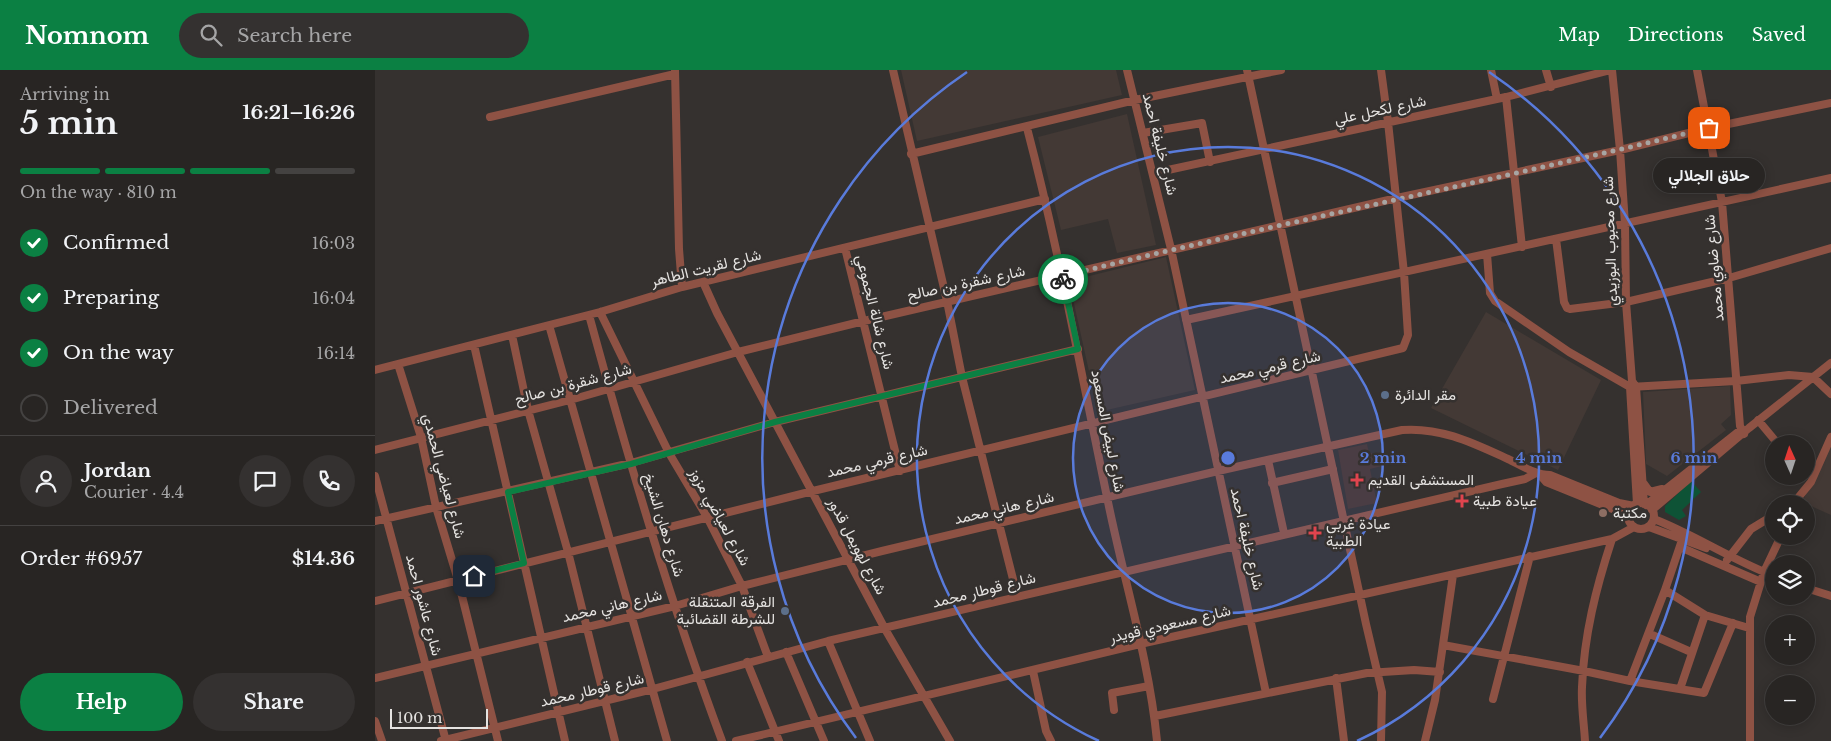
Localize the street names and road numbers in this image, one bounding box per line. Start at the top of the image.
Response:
street label: شارع لكحل علي [1332,90,1429,132]
street label: شارع خليفة احمد [1137,91,1182,197]
street label: شارع محبوب البوزيدي [1598,175,1625,306]
street label: شارع ضاوي محمد [1699,213,1732,322]
street label: شارع لقريت الطاهر [648,245,764,293]
street label: شارع شالة الجموعي [848,253,899,372]
street label: شارع شقرة بن صالح [905,261,1027,306]
street label: شارع قرمي محمد [1218,346,1323,391]
street label: شارع شقرة بن صالح [512,359,634,410]
street label: شارع لبيض المسعود [1085,368,1130,494]
street label: شارع لعياضي الحمدي [415,411,470,542]
street label: شارع قرمي محمد [825,440,930,485]
street label: شارع لعياضي مزوز [682,464,755,571]
street label: شارع دهان الشيخ [638,471,689,580]
street label: شارع خليفة احمد [1225,486,1269,592]
street label: شارع هاني محمد [952,487,1057,532]
street label: شارع لهويمل قدور [822,493,891,599]
street label: شارع عاشور احمد [400,552,447,658]
street label: شارع قوطار محمد [930,567,1038,613]
street label: شارع هاني محمد [560,585,665,630]
street label: شارع مسعودي قويدر [1106,600,1233,651]
street label: شارع قوطار محمد [538,668,646,713]

